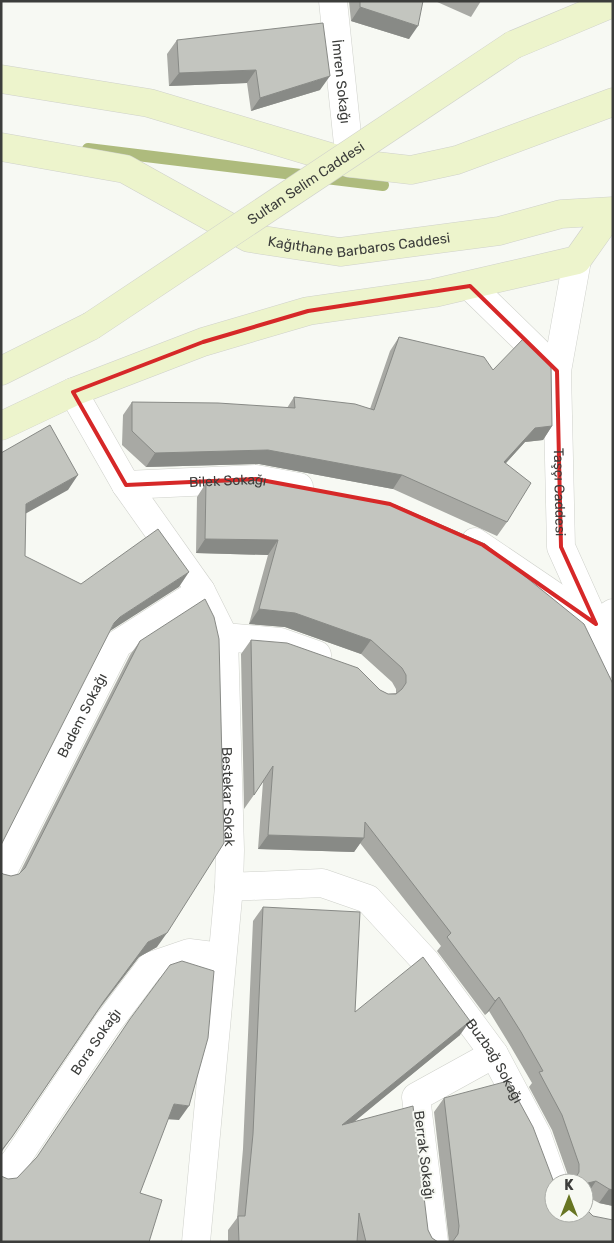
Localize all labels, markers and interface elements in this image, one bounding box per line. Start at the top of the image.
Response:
street label: İmren Sokağı [329,39,354,125]
street label: Sultan Selim Caddesi [244,138,368,228]
street label: Kağıthane Barbaros Caddesi [267,229,451,261]
street label: Taşçı Caddesi [550,448,569,537]
street label: Bilek Sokağı [189,470,268,491]
street label: Badem Sokağı [53,670,110,760]
street label: Bestekar Sokak [219,747,238,847]
street label: Bora Sokağı [67,1005,124,1078]
street label: Buzbağ Sokağı [462,1015,527,1106]
street label: Berrak Sokağı [410,1110,438,1200]
north arrow [544,1173,594,1223]
text: K [564,1177,574,1194]

